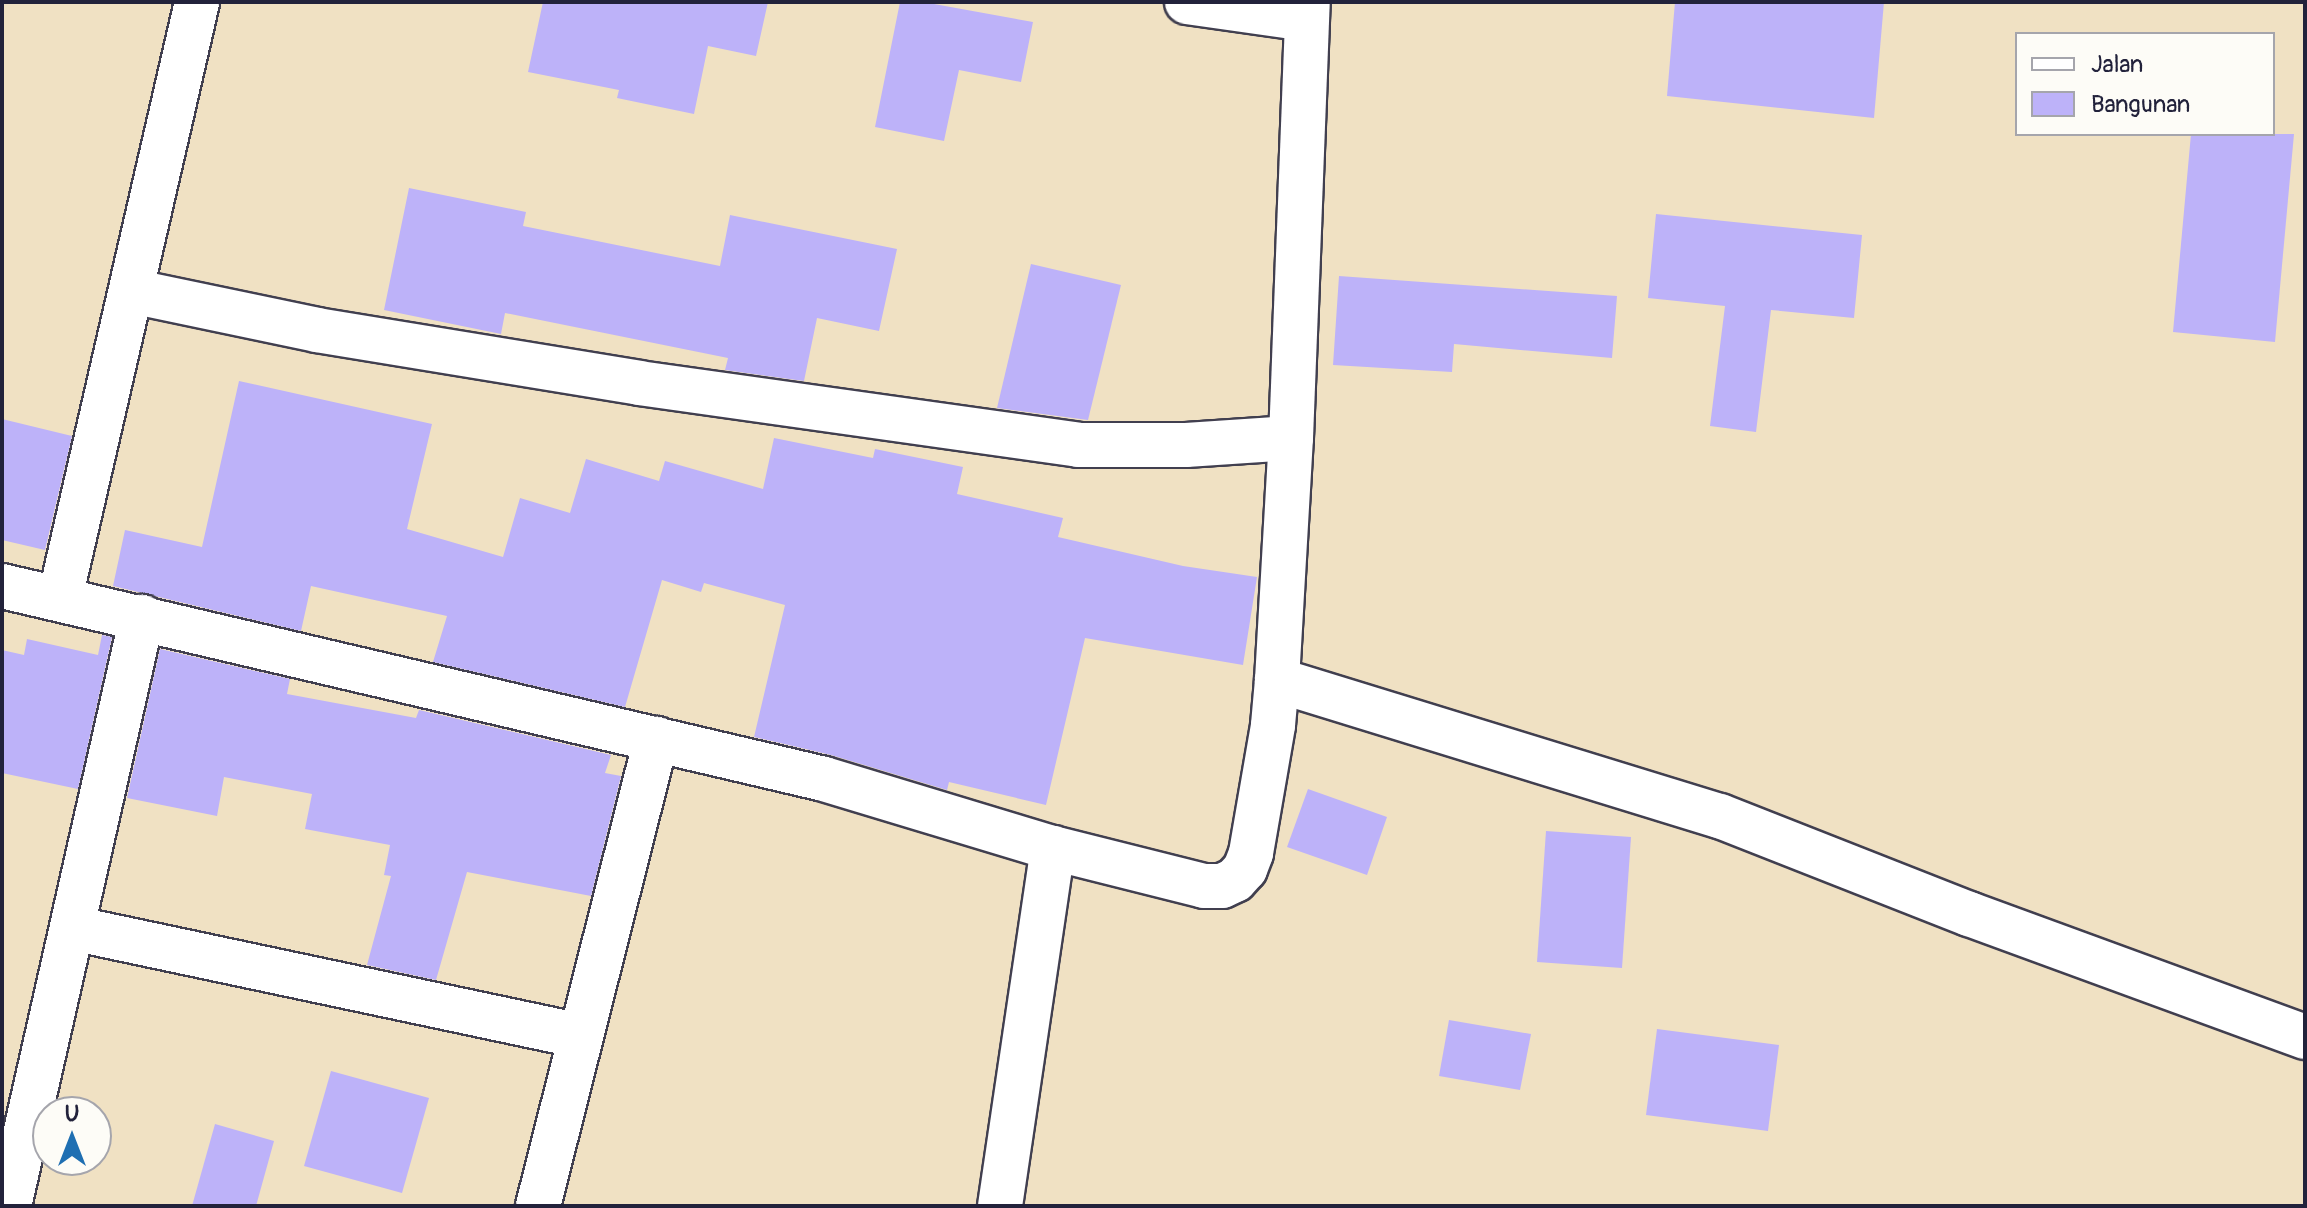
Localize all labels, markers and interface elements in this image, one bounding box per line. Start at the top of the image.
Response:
legend [2015,32,2275,136]
text: Jalan [2091,50,2143,79]
text: Bangunan [2091,90,2190,119]
north arrow [32,1096,112,1176]
text: U [65,1100,79,1128]

